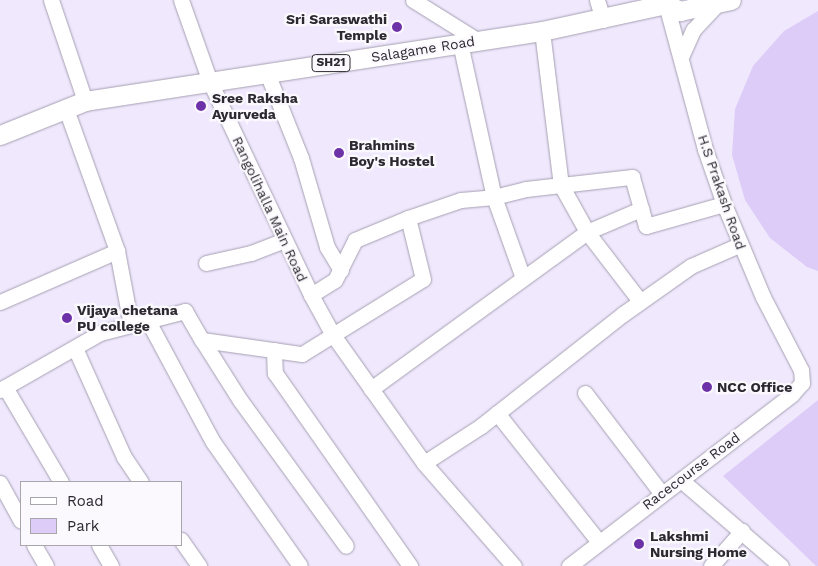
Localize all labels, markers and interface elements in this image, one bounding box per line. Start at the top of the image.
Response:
place label: Sri Saraswathi Temple [286,11,387,44]
marker: Sri Saraswathi Temple [391,21,403,33]
street label: Salagame Road [370,33,476,65]
road number: SH21 [311,54,351,72]
place label: Sree Raksha Ayurveda [212,90,298,122]
marker: Sree Raksha Ayurveda [194,99,208,113]
street label: H.S Prakash Road [694,132,750,252]
street label: Rangolihalla Main Road [229,134,311,284]
place label: Brahmins Boy's Hostel [349,137,434,170]
marker: Brahmins Boy's Hostel [333,147,345,159]
place label: Vijaya chetana PU college [77,302,178,334]
marker: Vijaya chetana PU college [61,312,73,324]
place label: NCC Office [717,379,792,395]
marker: NCC Office [701,381,713,393]
street label: Racecourse Road [639,429,743,513]
legend [20,481,182,546]
text: Road [67,492,104,510]
text: Park [67,517,99,535]
place label: Lakshmi Nursing Home [650,528,747,560]
marker: Lakshmi Nursing Home [632,537,646,551]

